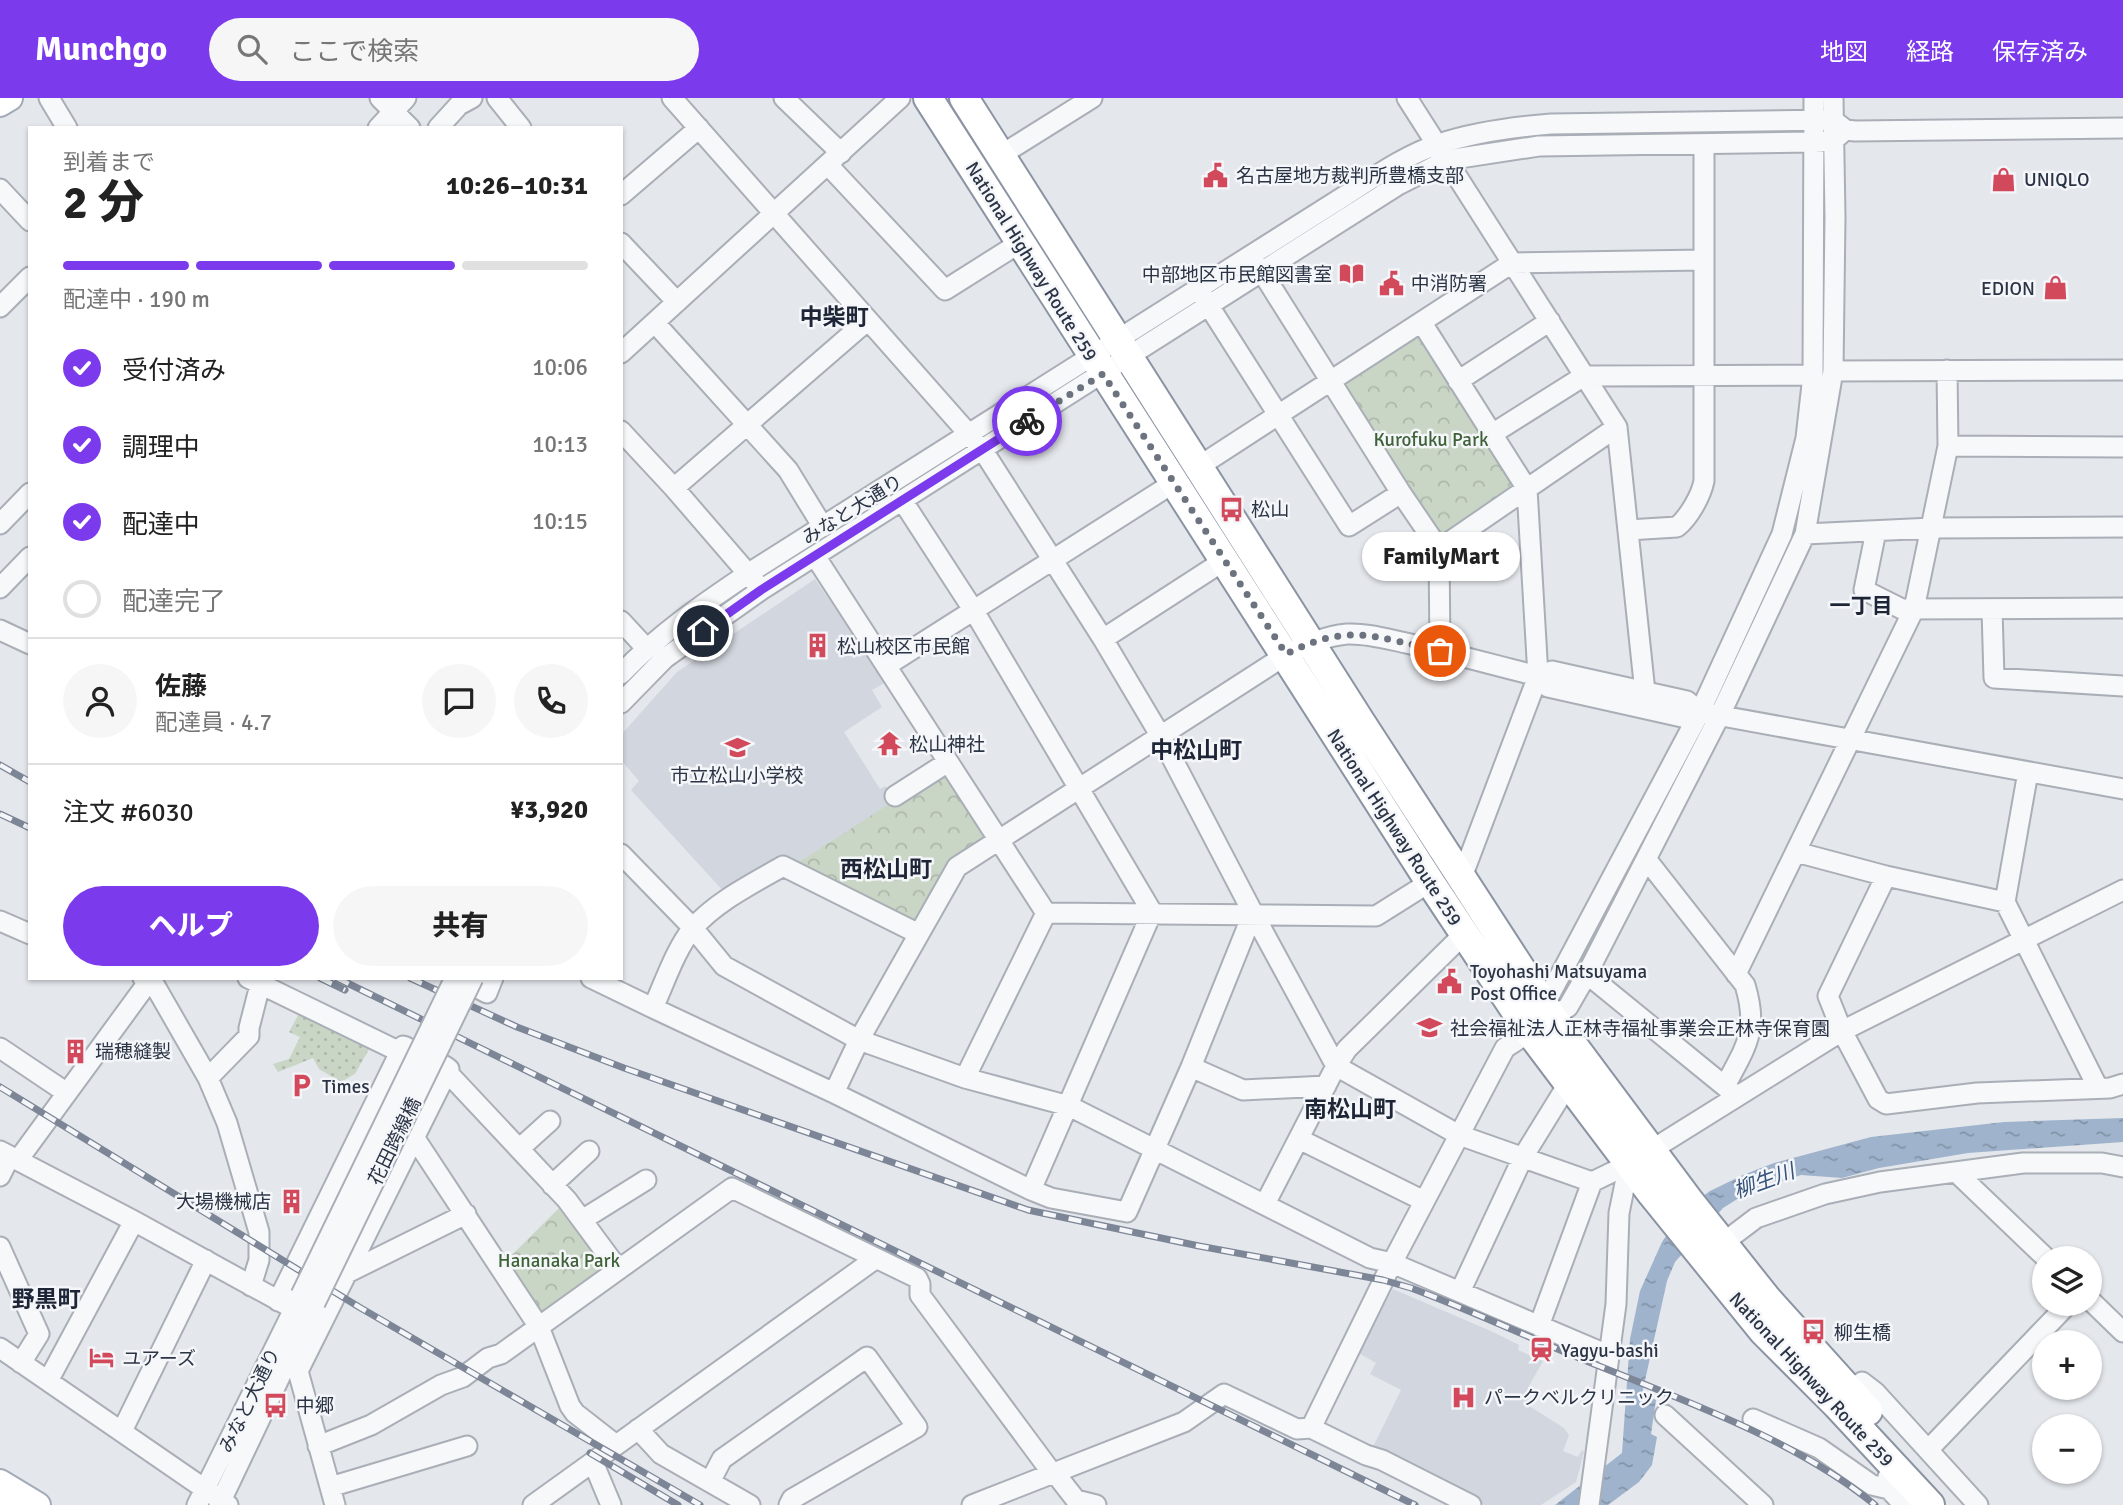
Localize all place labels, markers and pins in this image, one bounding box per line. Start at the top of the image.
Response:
public building icon: 名古屋地方裁判所豊橋支部 [1202,161,1230,189]
place label: 名古屋地方裁判所豊橋支部 [1236,164,1464,188]
shop icon: UNIQLO [1990,165,2018,193]
place label: UNIQLO [2024,168,2089,192]
library icon: 中部地区市民館図書室 [1338,260,1366,288]
place label: 中部地区市民館図書室 [1142,263,1332,287]
public building icon: 中消防署 [1377,269,1405,297]
place label: 中消防署 [1411,272,1487,296]
shop icon: EDION [2041,274,2069,302]
place label: EDION [1981,277,2035,301]
bus stop icon: 松山 [1217,495,1245,523]
place label: 松山 [1251,498,1289,522]
callout: FamilyMart [1361,532,1519,581]
pin [673,601,733,661]
pin [1410,621,1470,681]
building icon: 松山校区市民館 [803,632,831,660]
place label: 松山校区市民館 [837,635,970,659]
temple icon: 松山神社 [875,730,903,758]
school or university icon: 市立松山小学校 [723,733,751,761]
place label: 松山神社 [909,733,985,757]
place label: 市立松山小学校 [670,764,804,788]
place label: Toyohashi Matsuyama Post Office [1470,960,1647,1006]
public building icon: Toyohashi Matsuyama Post Office [1436,968,1464,996]
school or university icon: 社会福祉法人正林寺福祉事業会正林寺保育園 [1416,1014,1444,1042]
place label: 社会福祉法人正林寺福祉事業会正林寺保育園 [1450,1017,1830,1041]
building icon: 瑞穂縫製 [61,1037,89,1065]
place label: 瑞穂縫製 [95,1040,171,1064]
parking icon: Times [288,1072,316,1100]
place label: Times [322,1075,369,1099]
building icon: 大場機械店 [277,1187,305,1215]
place label: 大場機械店 [176,1190,271,1214]
bus stop icon: 柳生橋 [1800,1318,1828,1346]
place label: 柳生橋 [1834,1321,1891,1345]
station icon: Yagyu-bashi [1527,1336,1555,1364]
place label: Yagyu-bashi [1561,1339,1659,1363]
hotel icon: ユアーズ [88,1344,116,1372]
place label: ユアーズ [122,1347,196,1371]
hospital icon: パークベルクリニック [1450,1383,1478,1411]
place label: パークベルクリニック [1484,1386,1674,1410]
bus stop icon: 中郷 [262,1391,290,1419]
place label: 中郷 [296,1394,334,1418]

